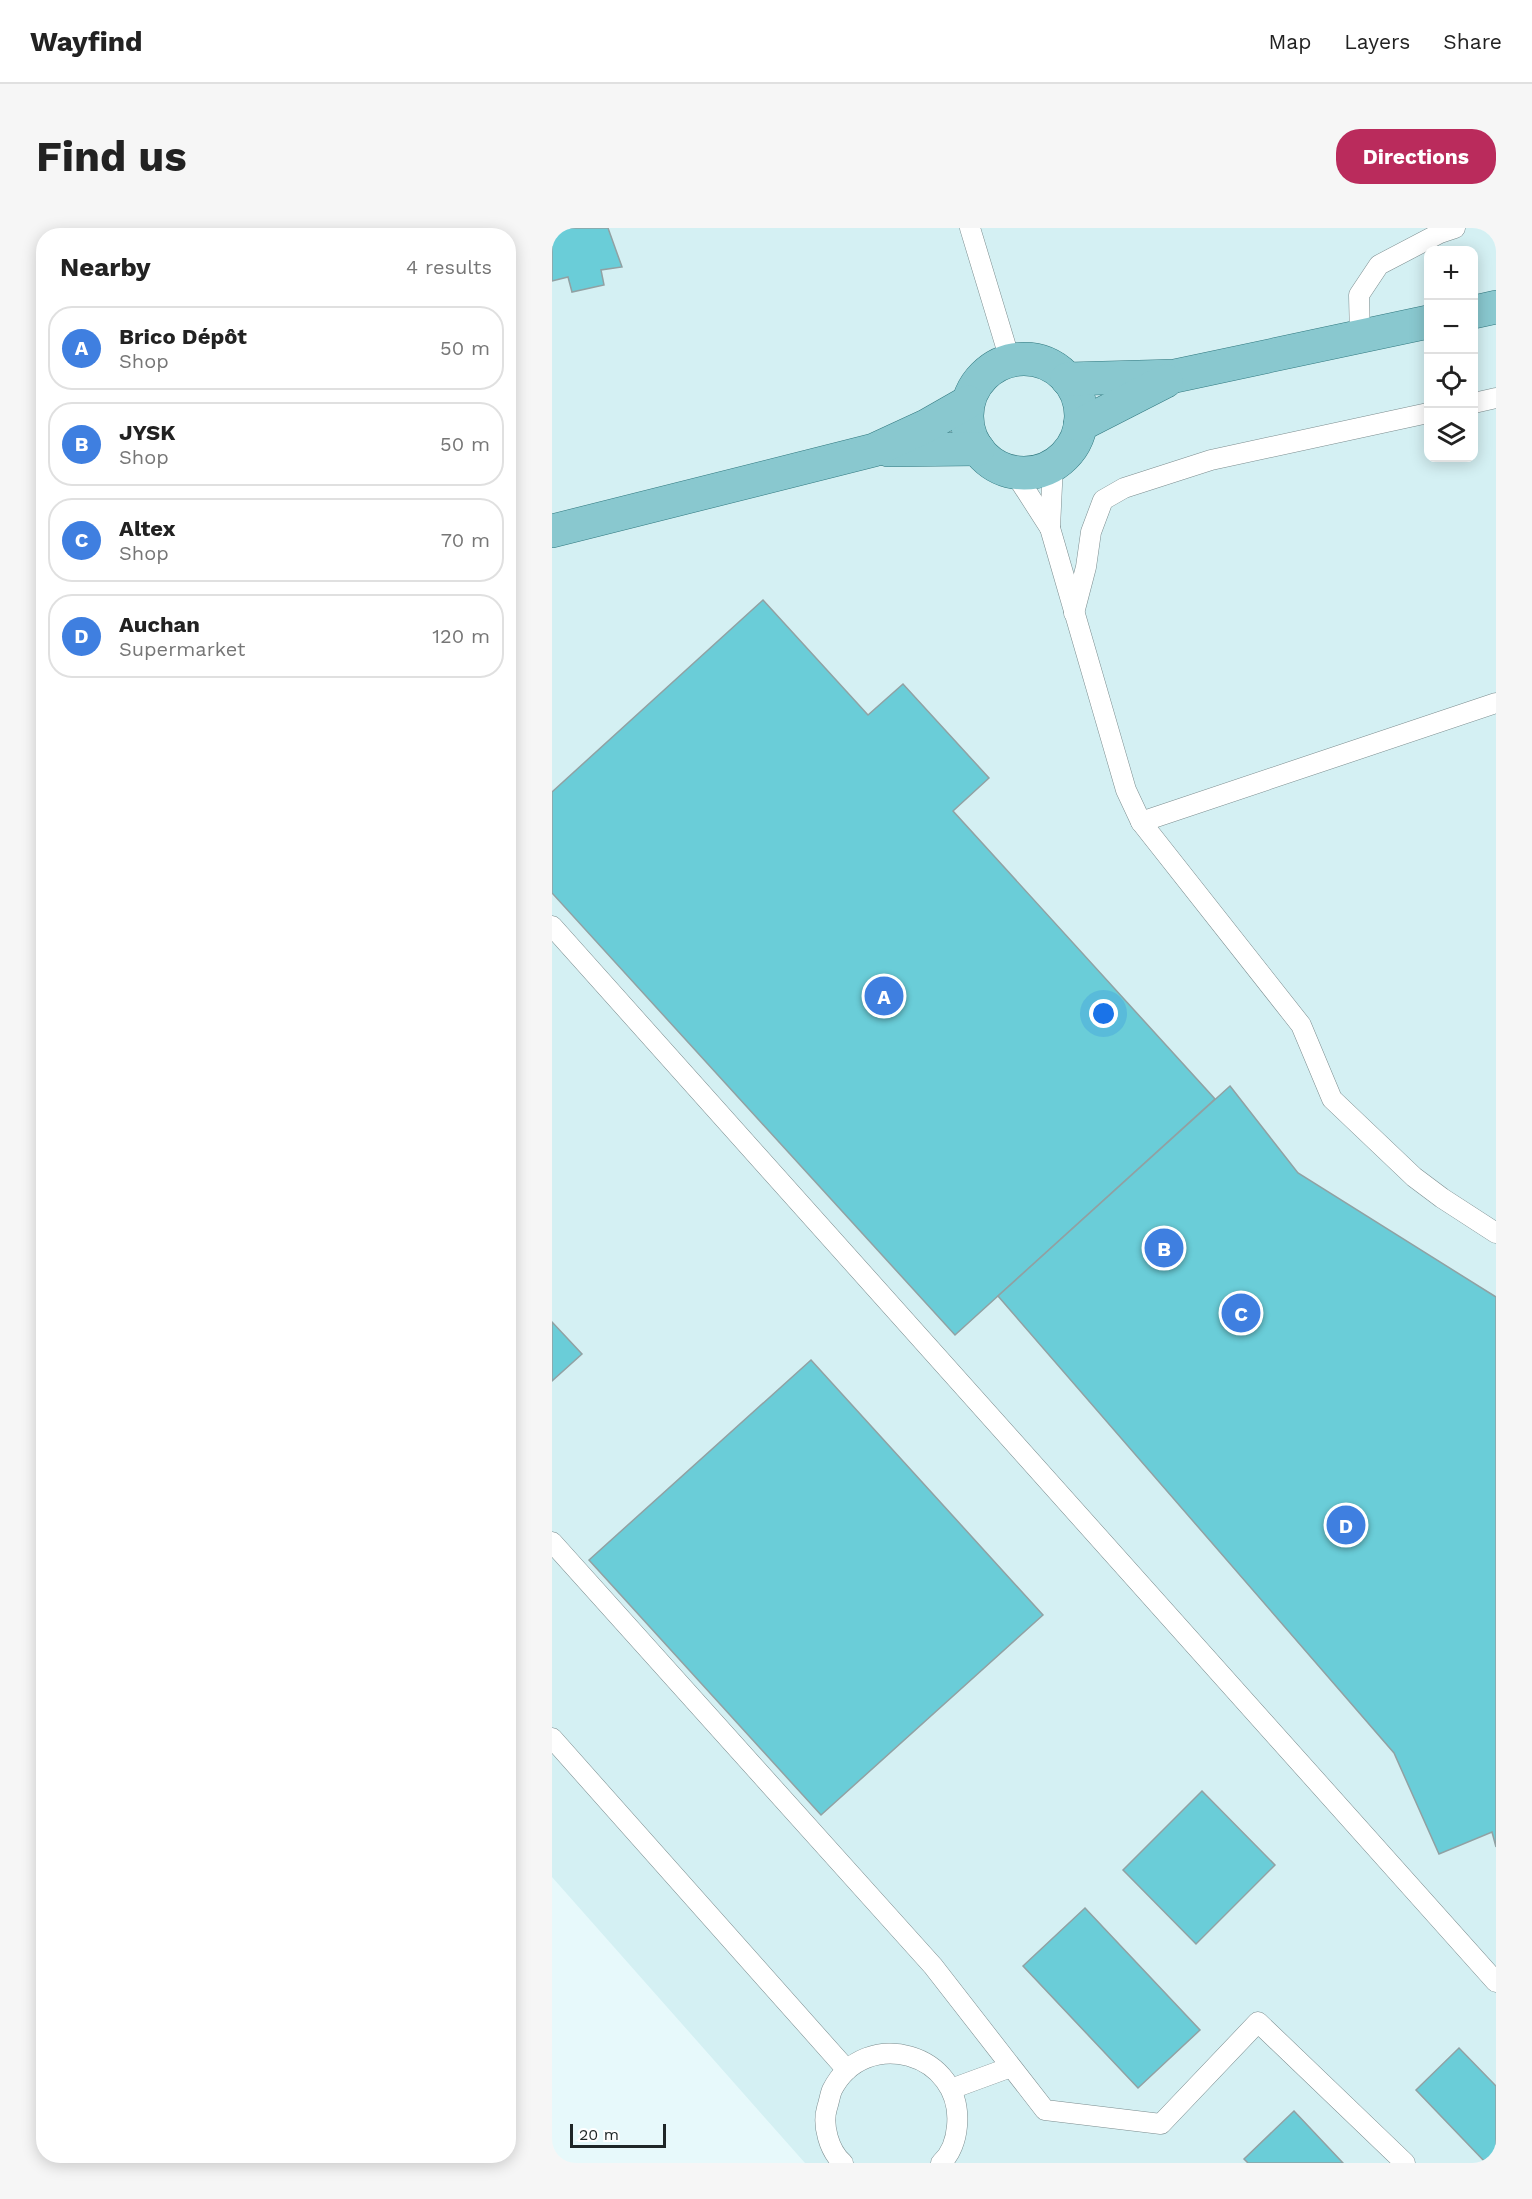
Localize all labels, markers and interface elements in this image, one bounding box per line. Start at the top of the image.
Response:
text: Wayfind [30,25,143,58]
text: Map [1268,29,1311,54]
text: Layers [1344,29,1410,54]
text: Share [1443,29,1502,54]
button: Directions [1336,129,1496,184]
text: Find us [36,132,187,181]
map controls [1424,246,1478,462]
button: + [1424,246,1478,300]
text: Nearby [60,252,151,282]
text: 4 results [406,255,492,279]
button: − [1424,300,1478,354]
text: Brico Dépôt [119,324,247,349]
text: A [75,336,88,360]
text: 50 m [440,336,490,360]
text: Shop [119,349,169,373]
button: locate [1424,354,1478,408]
button: layers [1424,408,1478,462]
text: JYSK [119,420,176,445]
text: B [75,432,88,456]
text: 50 m [440,432,490,456]
text: Shop [119,445,169,469]
text: Altex [119,516,175,541]
text: C [75,528,88,552]
text: 70 m [441,528,490,552]
text: Shop [119,541,169,565]
text: Auchan [119,612,200,637]
text: D [74,624,89,648]
text: 120 m [432,624,490,648]
text: Supermarket [119,637,245,661]
pin: A [864,974,904,1018]
your location [1089,999,1118,1028]
pin: B [1144,1226,1184,1270]
pin: C [1222,1290,1260,1336]
pin: D [1326,1502,1366,1548]
scale bar [570,2121,666,2148]
text: 20 m [579,2125,619,2144]

